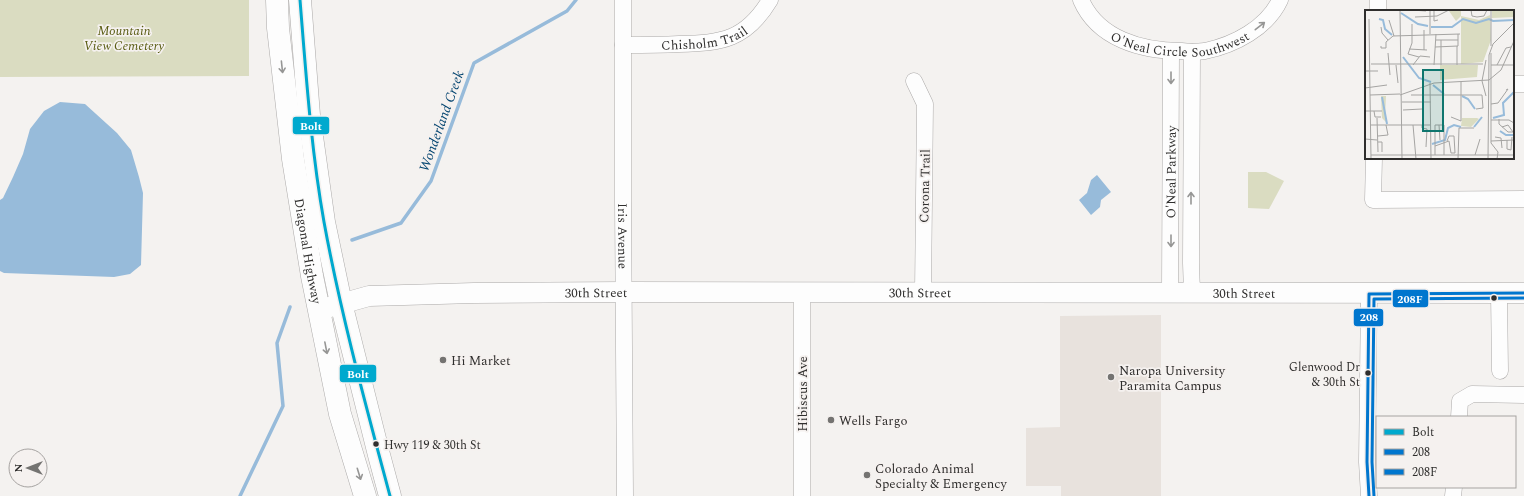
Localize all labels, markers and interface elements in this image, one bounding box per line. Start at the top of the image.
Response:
inset map [1365,10,1514,159]
park label: Mountain View Cemetery [84,21,164,56]
street label: Chisholm Trail [661,21,752,56]
one-way arrow [1254,21,1265,30]
street label: O'Neal Circle Southwest [1110,23,1252,39]
text: O'Neal Circle Southwest [1107,26,1254,63]
one-way arrow [278,60,286,73]
water label: Wonderland Creek [413,67,470,175]
one-way arrow [1167,71,1175,84]
line badge: Bolt [292,116,330,135]
text: Bolt [300,118,322,135]
street label: O'Neal Parkway [1161,125,1182,219]
street label: Corona Trail [914,149,936,223]
one-way arrow [1187,192,1195,205]
street label: Diagonal Highway [289,197,327,306]
street label: Iris Avenue [612,203,632,269]
one-way arrow [1167,234,1175,247]
street label: 30th Street [565,283,628,303]
street label: 30th Street [889,283,952,303]
street label: 30th Street [1213,284,1276,304]
line badge: 208F [1392,289,1429,308]
text: 208F [1397,291,1423,308]
unlabelled marker [1489,293,1499,303]
line badge: 208 [1353,308,1384,327]
text: 208 [1360,309,1378,326]
one-way arrow [323,341,331,354]
place label: Hi Market [451,351,511,371]
marker: Hi Market [438,355,448,365]
street label: Hibiscus Ave [793,356,813,432]
place label: Glenwood Dr & 30th St [1289,358,1360,392]
place label: Naropa University Paramita Campus [1119,361,1226,396]
line badge: Bolt [339,364,377,383]
text: Bolt [347,366,369,383]
marker: Glenwood Dr & 30th St [1363,368,1373,378]
marker: Naropa University Paramita Campus [1106,372,1116,382]
place label: Wells Fargo [839,411,908,431]
marker: Wells Fargo [826,415,836,425]
legend [1376,416,1516,488]
text: Bolt [1412,423,1434,442]
place label: Hwy 119 & 30th St [384,436,481,455]
marker: Hwy 119 & 30th St [371,439,381,449]
text: 208 [1412,443,1430,462]
north arrow [8,448,48,488]
place label: Colorado Animal Specialty & Emergency [875,459,1008,494]
text: N [10,463,27,472]
text: 208F [1412,463,1437,482]
one-way arrow [356,467,363,480]
marker: Colorado Animal Specialty & Emergency [862,470,872,480]

